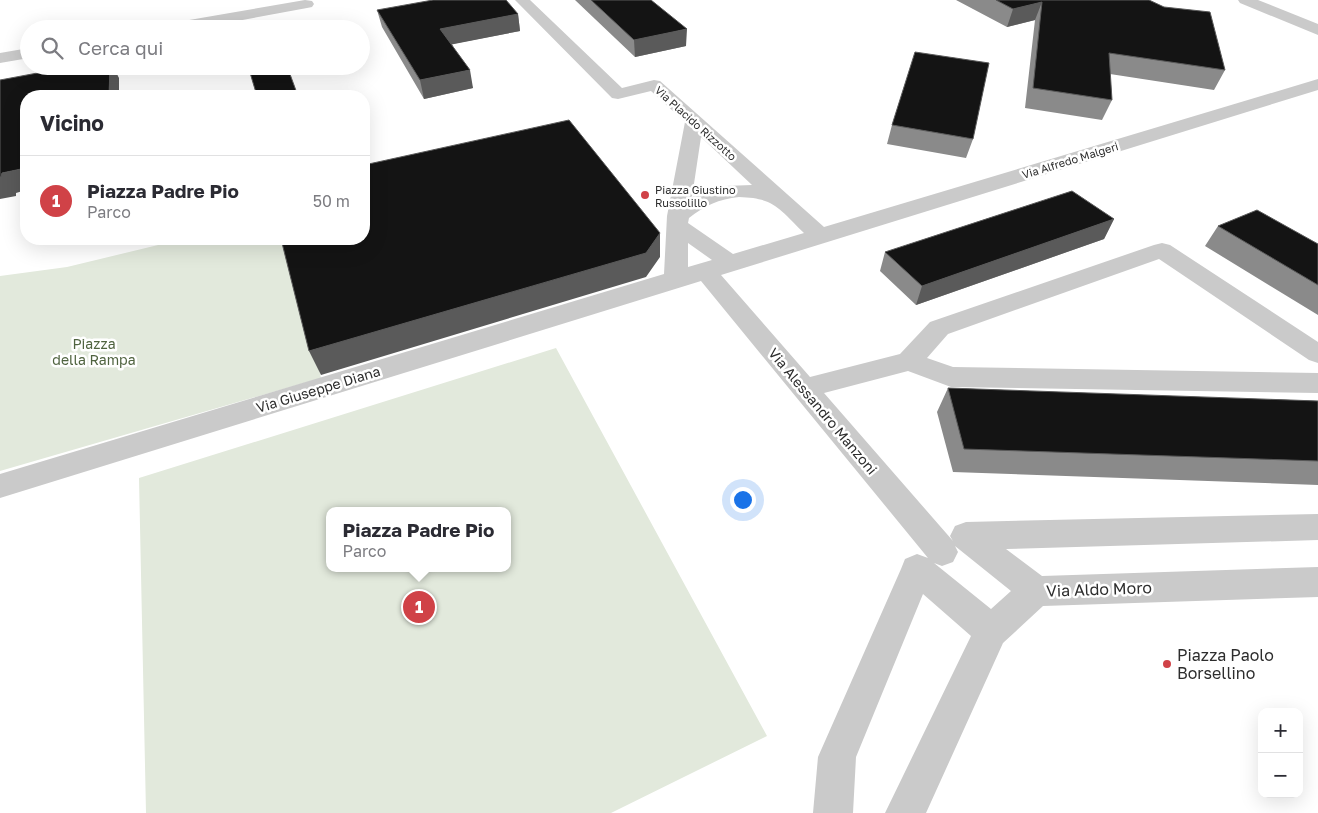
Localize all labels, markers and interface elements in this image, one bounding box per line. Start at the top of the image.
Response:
search box [20,20,370,75]
icon: search [38,34,66,62]
text: Cerca qui [78,36,163,59]
street label: Via Placido Rizzotto [653,83,740,163]
text: Vicino [40,110,104,136]
street label: Via Alfredo Malgeri [1020,139,1120,181]
text: Piazza Padre Pio [87,179,239,202]
place label: Piazza Giustino Russolillo [655,183,736,209]
marker: Piazza Giustino Russolillo [639,189,651,201]
text: 1 [52,191,60,211]
text: 50 m [313,191,350,211]
text: Parco [87,202,131,222]
park label: Piazza della Rampa [52,335,136,368]
street label: Via Alessandro Manzoni [765,344,881,478]
street label: Via Giuseppe Diana [254,362,382,416]
your location [730,487,756,513]
popup [326,507,511,572]
text: Piazza Padre Pio [343,518,494,541]
text: Parco [343,541,386,561]
street label: Via Aldo Moro [1046,577,1152,601]
pin: 1 [403,588,435,626]
place label: Piazza Paolo Borsellino [1177,645,1274,683]
marker: Piazza Paolo Borsellino [1161,658,1173,670]
map controls [1258,708,1303,798]
button: + [1258,708,1303,753]
button: − [1258,753,1303,798]

